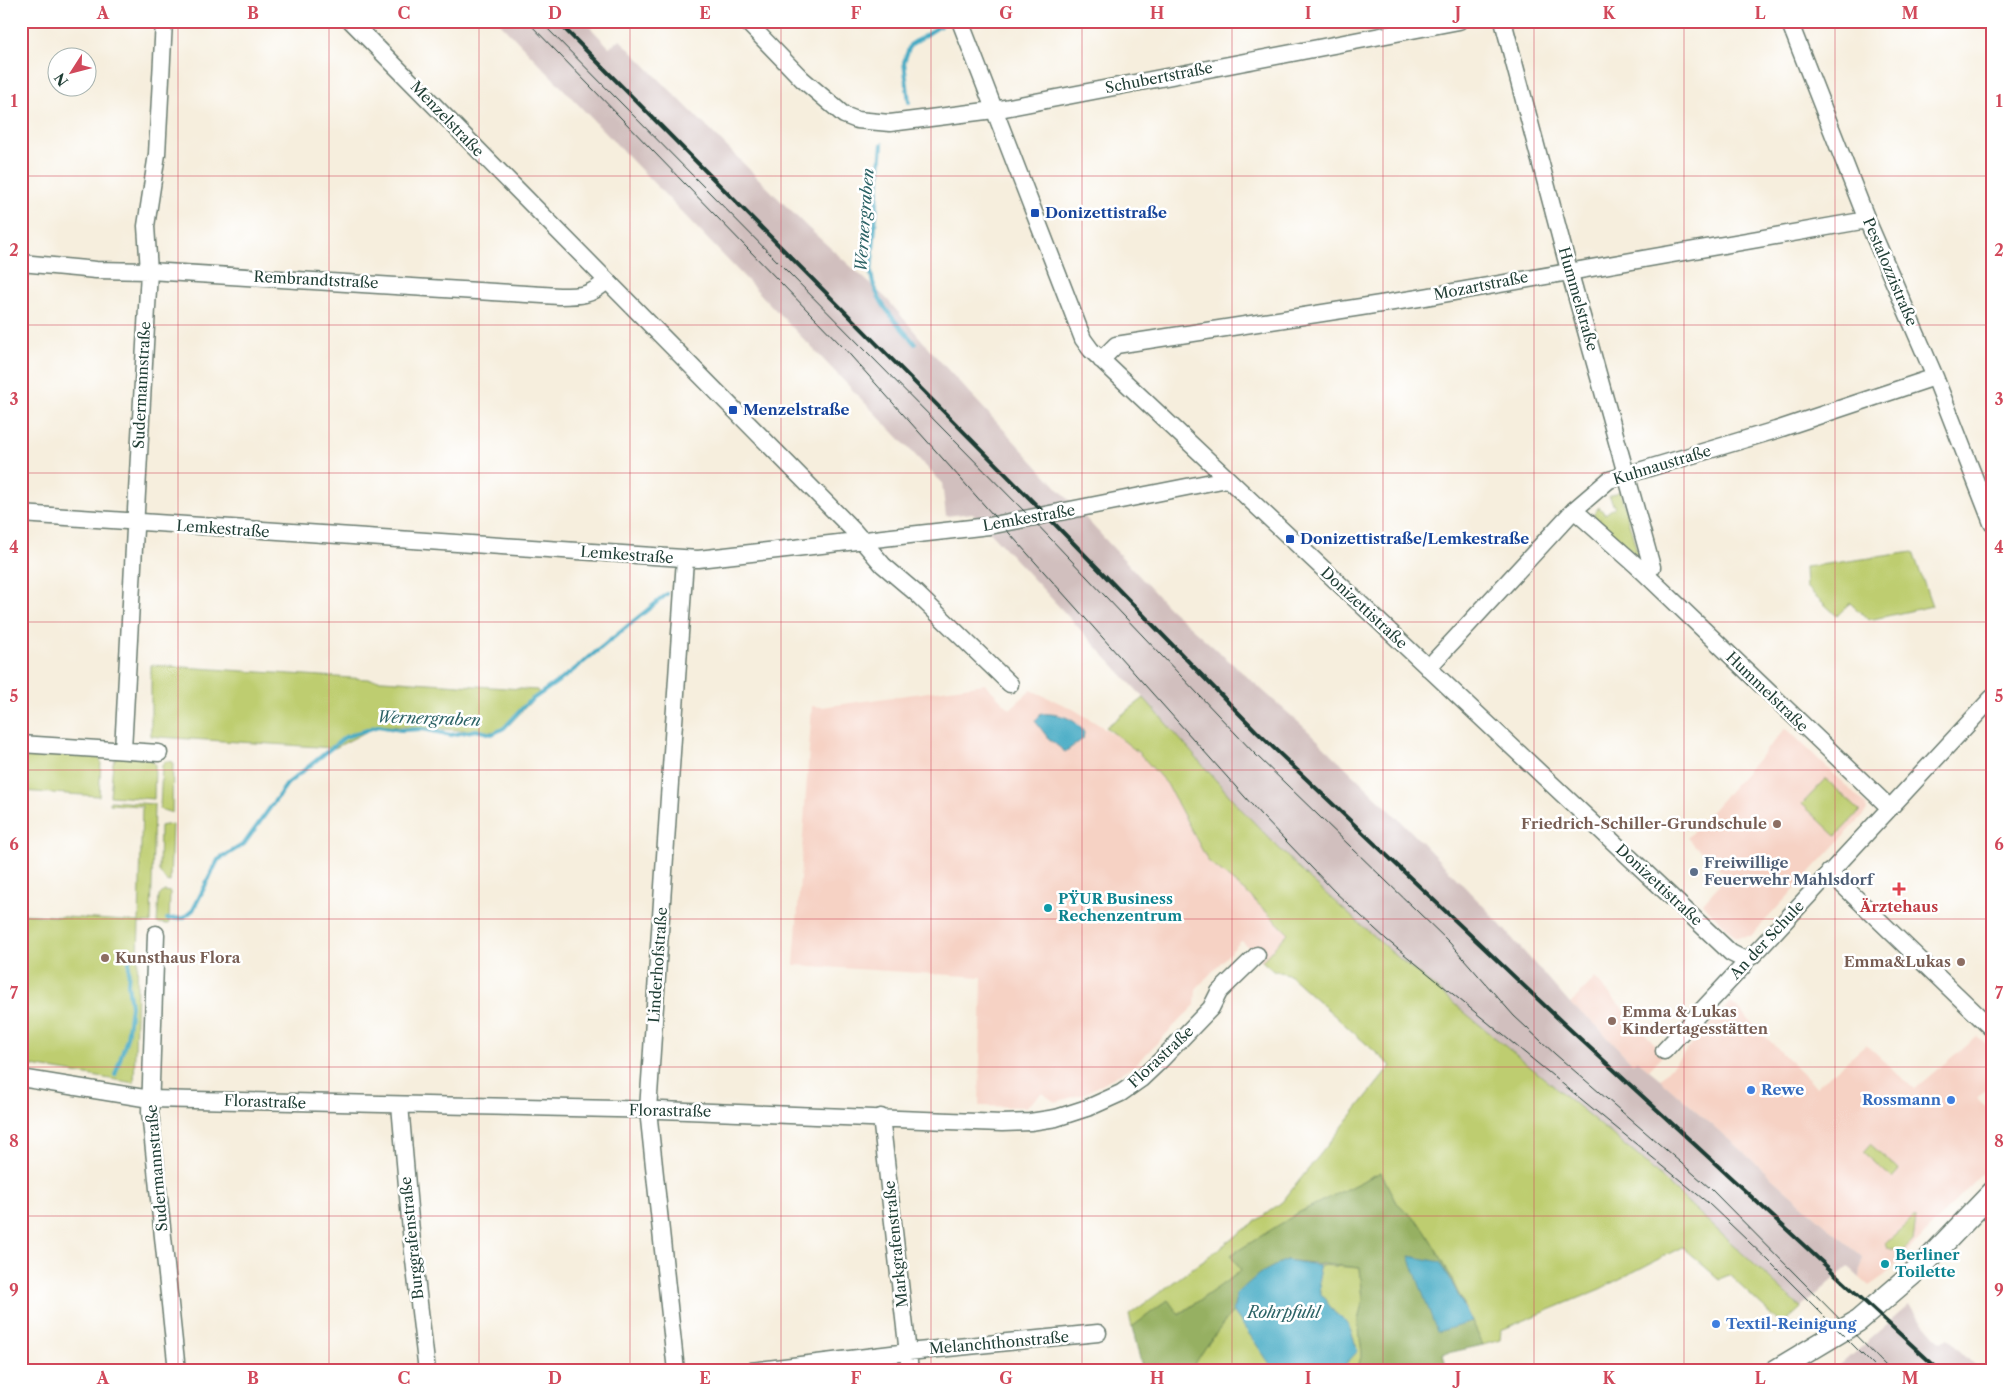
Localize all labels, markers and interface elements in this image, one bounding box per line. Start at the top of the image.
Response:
text: A [96,3,110,23]
text: B [247,3,259,23]
text: C [398,3,410,23]
text: D [548,3,562,23]
text: E [699,3,711,23]
text: F [851,3,862,23]
text: G [999,3,1013,23]
text: H [1150,3,1164,23]
text: I [1305,3,1312,23]
text: J [1452,3,1461,23]
text: K [1603,3,1617,23]
text: L [1754,3,1766,23]
text: M [1902,3,1919,23]
north arrow [48,48,98,98]
street label: Schubertstraße [1103,58,1214,97]
text: N [51,69,72,90]
street label: Menzelstraße [407,77,488,160]
text: 1 [10,91,18,111]
text: 1 [1995,91,2003,111]
water label: Wernergraben [850,167,878,273]
place label: Donizettistraße [1045,203,1167,222]
marker: Donizettistraße [1029,207,1041,219]
street label: Pestalozzistraße [1859,215,1922,329]
text: 2 [9,240,19,260]
text: 2 [1994,240,2004,260]
street label: Hummelstraße [1555,245,1602,353]
street label: Rembrandtstraße [253,267,379,292]
street label: Mozartstraße [1432,267,1530,304]
street label: Sudermannstraße [129,321,154,449]
text: 3 [9,389,19,409]
text: 3 [1994,389,2004,409]
place label: Menzelstraße [743,400,850,419]
marker: Menzelstraße [727,404,739,416]
street label: Kuhnaustraße [1611,441,1713,488]
street label: Lemkestraße [981,500,1077,535]
street label: Lemkestraße [176,516,270,541]
place label: Donizettistraße/Lemkestraße [1300,529,1529,548]
marker: Donizettistraße/Lemkestraße [1284,533,1296,545]
text: 4 [9,537,19,557]
text: 4 [1994,537,2004,557]
street label: Lemkestraße [580,542,674,567]
street label: Donizettistraße [1317,563,1412,653]
street label: Hummelstraße [1722,648,1813,736]
text: 5 [10,686,19,706]
text: 5 [1995,686,2004,706]
water label: Wernergraben [377,706,481,730]
place label: Friedrich-Schiller-Grundschule [1521,814,1767,833]
marker: Friedrich-Schiller-Grundschule [1771,818,1783,830]
text: 6 [9,834,19,854]
text: 6 [1994,834,2004,854]
street label: Donizettistraße [1612,840,1707,930]
place label: Freiwillige Feuerwehr Mahlsdorf [1704,853,1876,889]
marker: Freiwillige Feuerwehr Mahlsdorf [1688,866,1700,878]
marker: Ärztehaus [1892,882,1906,896]
place label: PŸUR Business Rechenzentrum [1058,889,1182,925]
street label: An der Schule [1725,896,1808,984]
place label: Ärztehaus [1859,897,1938,916]
marker: PŸUR Business Rechenzentrum [1042,902,1054,914]
street label: Linderhofstraße [644,906,671,1024]
place label: Kunsthaus Flora [115,948,241,967]
marker: Kunsthaus Flora [99,952,111,964]
place label: Emma&Lukas [1844,952,1951,971]
marker: Emma&Lukas [1955,956,1967,968]
text: 7 [10,983,19,1003]
text: 7 [1995,983,2004,1003]
place label: Emma & Lukas Kindertagesstätten [1622,1002,1769,1038]
marker: Emma & Lukas Kindertagesstätten [1606,1015,1618,1027]
street label: Florastraße [1124,1022,1197,1092]
place label: Rewe [1761,1080,1804,1099]
marker: Rewe [1745,1084,1757,1096]
place label: Rossmann [1862,1090,1942,1109]
street label: Florastraße [224,1091,306,1112]
marker: Rossmann [1945,1094,1957,1106]
street label: Florastraße [629,1100,711,1121]
street label: Sudermannstraße [141,1104,172,1232]
text: 8 [9,1131,19,1151]
text: 8 [1994,1131,2004,1151]
street label: Burggrafenstraße [396,1176,427,1301]
street label: Markgrafenstraße [879,1180,912,1308]
place label: Berliner Toilette [1895,1245,1960,1281]
marker: Berliner Toilette [1879,1258,1891,1270]
text: 9 [9,1280,19,1300]
text: 9 [1994,1280,2004,1300]
water label: Rohrpfuhl [1246,1302,1322,1322]
place label: Textil-Reinigung [1726,1314,1857,1333]
marker: Textil-Reinigung [1710,1318,1722,1330]
street label: Melanchthonstraße [928,1327,1070,1358]
text: A [96,1368,110,1388]
text: B [247,1368,259,1388]
text: C [398,1368,410,1388]
text: D [548,1368,562,1388]
text: E [699,1368,711,1388]
text: F [851,1368,862,1388]
text: G [999,1368,1013,1388]
text: H [1150,1368,1164,1388]
text: I [1305,1368,1312,1388]
text: J [1452,1368,1461,1388]
text: K [1603,1368,1617,1388]
text: L [1754,1368,1766,1388]
text: M [1902,1368,1919,1388]

